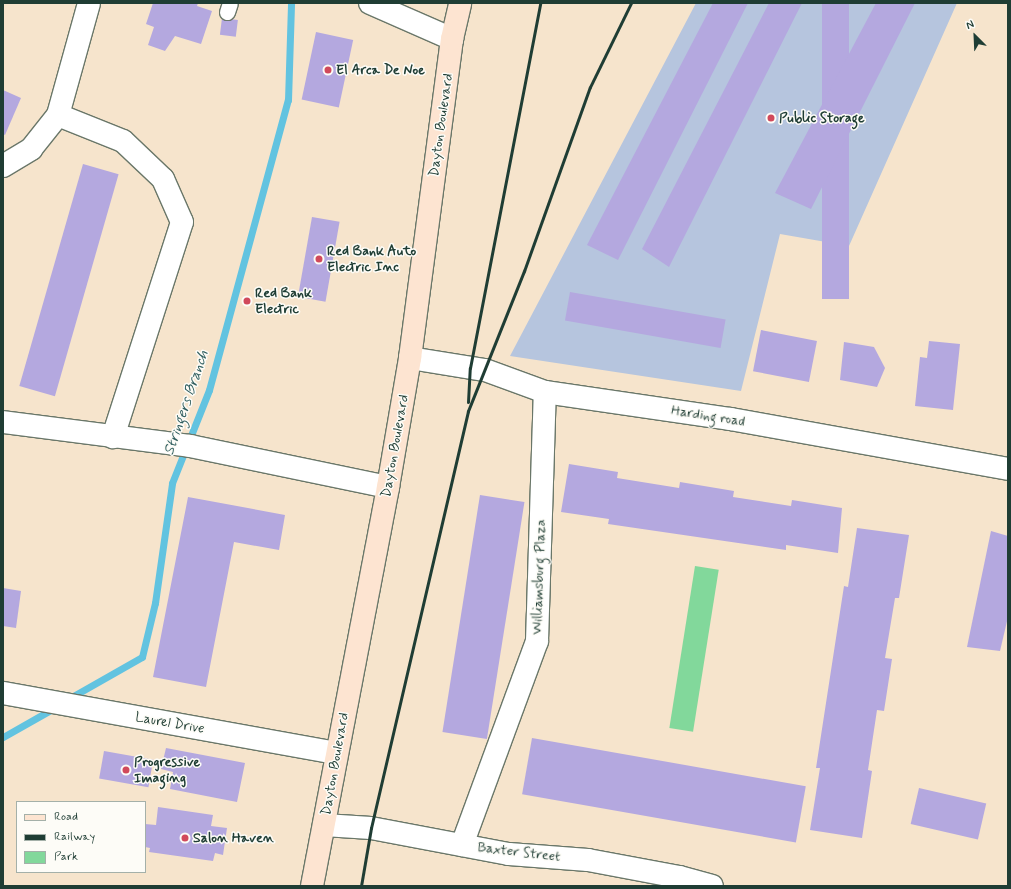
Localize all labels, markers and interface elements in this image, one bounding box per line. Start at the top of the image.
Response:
north arrow [955,16,995,56]
text: N [964,17,976,33]
place label: El Arca De Noe [336,62,424,78]
marker: El Arca De Noe [323,65,333,75]
street label: Dayton Boulevard [426,73,456,177]
place label: Public Storage [779,110,864,126]
marker: Public Storage [766,113,776,123]
place label: Red Bank Auto Electric Inc [327,243,414,276]
marker: Red Bank Auto Electric Inc [314,254,324,264]
place label: Red Bank Electric [255,285,312,318]
marker: Red Bank Electric [242,296,252,306]
water label: Stringers Branch [160,347,214,459]
street label: Dayton Boulevard [378,394,412,498]
street label: Harding road [670,402,746,430]
street label: Williamsburg Plaza [529,520,549,634]
street label: Laurel Drive [134,709,206,737]
street label: Dayton Boulevard [318,712,352,816]
place label: Progressive Imaging [134,754,200,786]
marker: Progressive Imaging [121,765,131,775]
legend [16,801,146,873]
text: Road [54,809,78,825]
text: Railway [54,829,95,845]
place label: Salon Haven [193,830,272,846]
marker: Salon Haven [180,833,190,843]
street label: Baxter Street [475,838,563,866]
text: Park [54,849,78,865]

